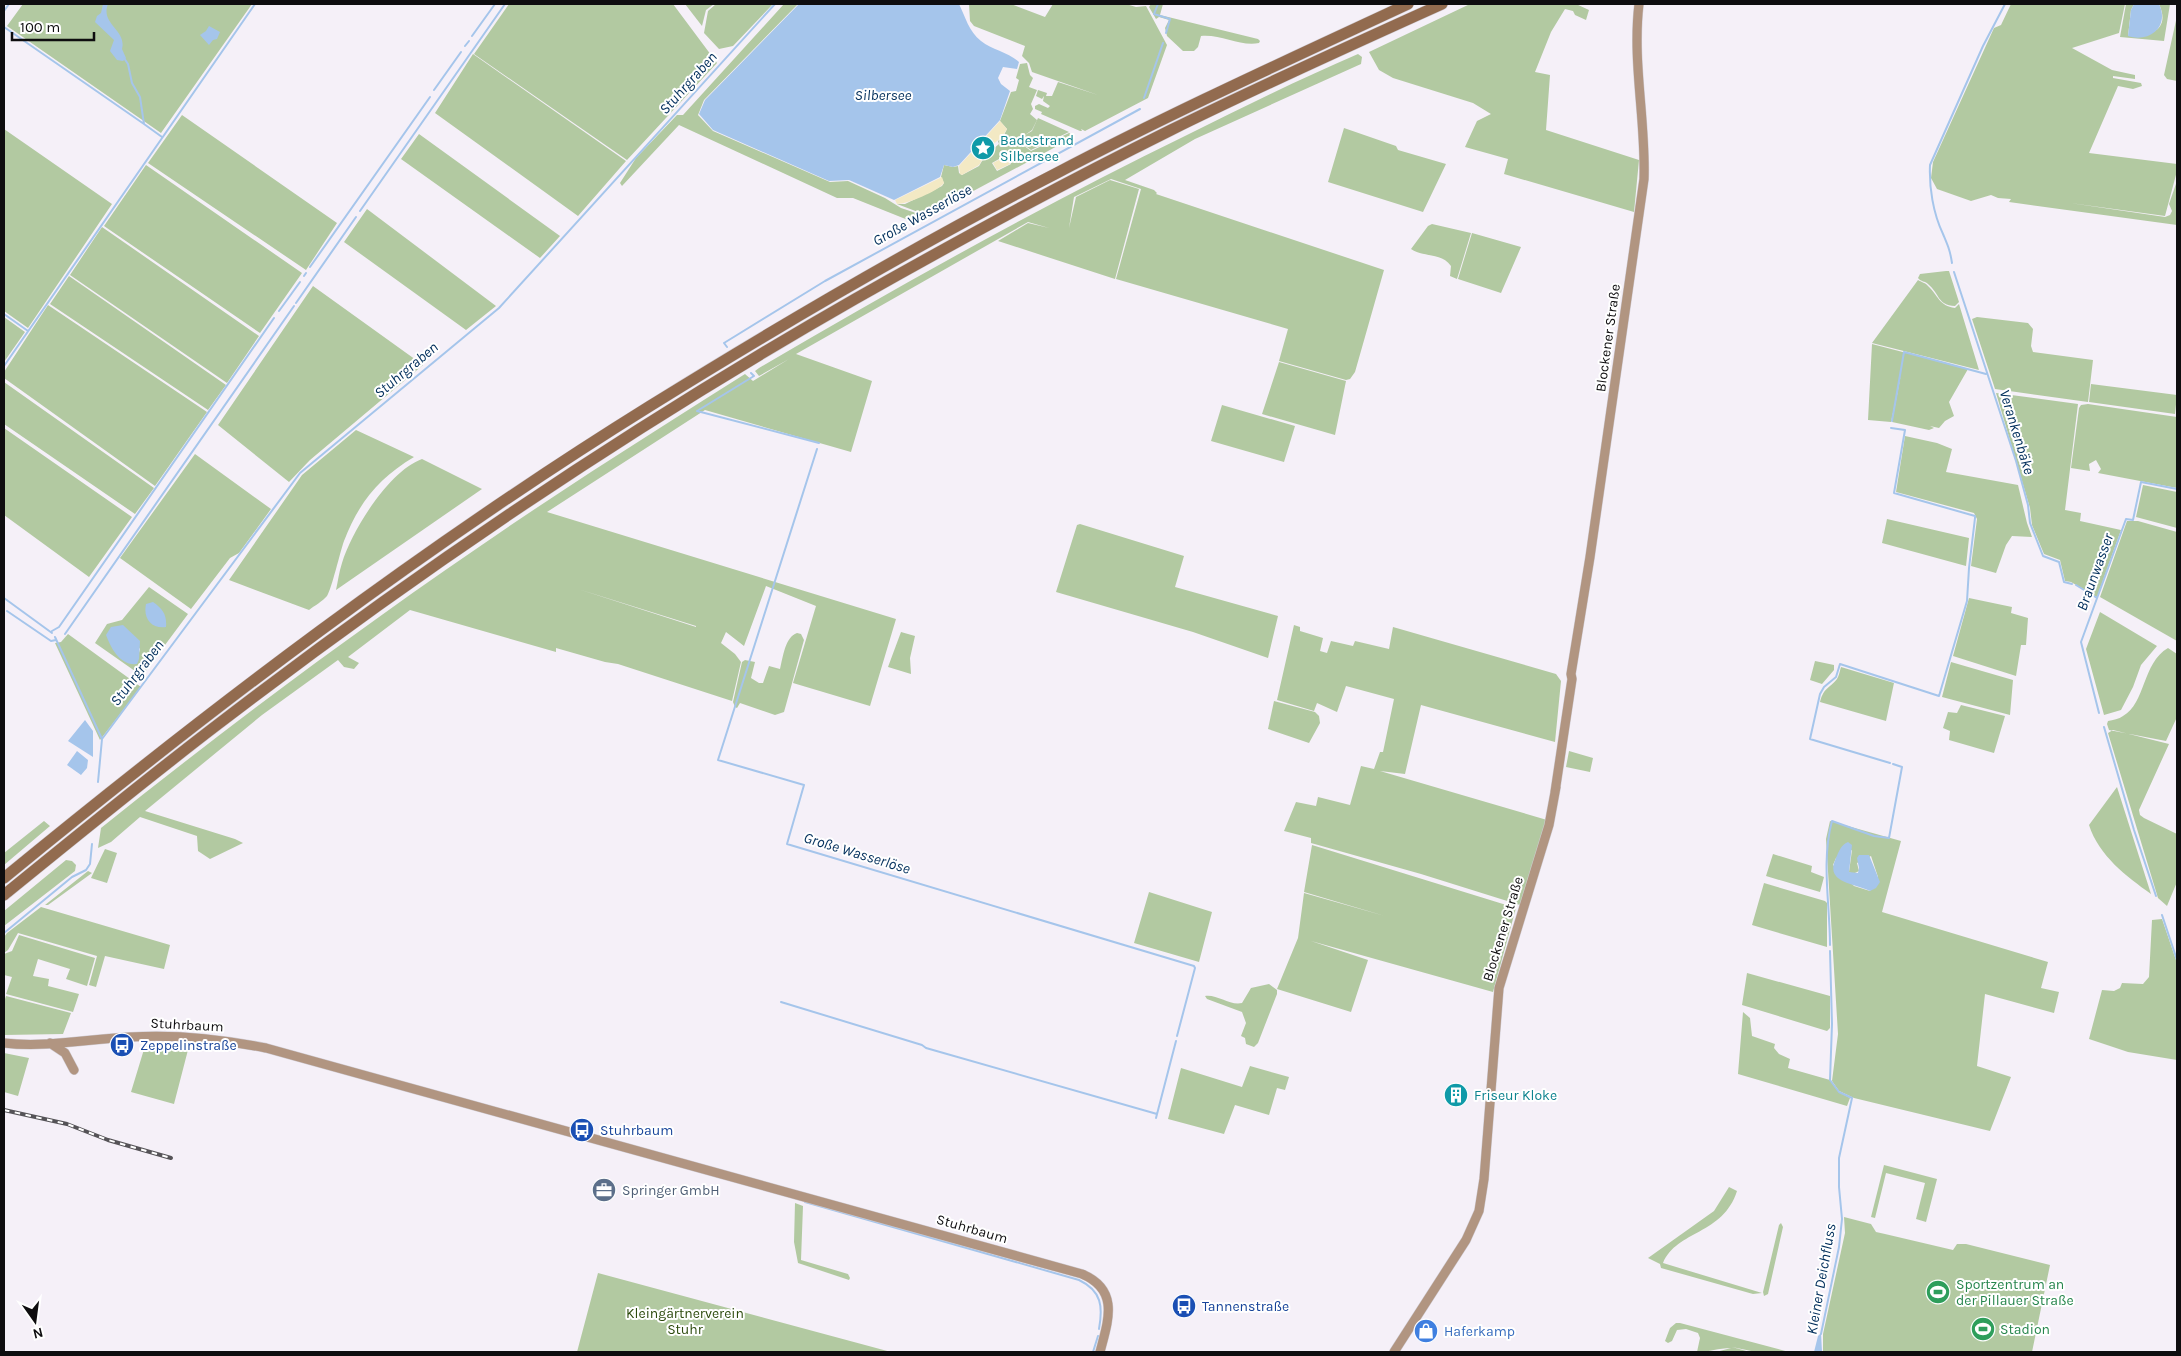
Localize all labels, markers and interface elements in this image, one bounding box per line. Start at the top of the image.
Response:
scale bar [12,10,95,42]
text: 100 m [20,18,60,36]
water label: Stuhrgraben [655,48,721,118]
water label: Silbersee [855,86,912,104]
place label: Badestrand Silbersee [1000,132,1074,165]
place icon: Badestrand Silbersee [970,135,996,161]
water label: Große Wasserlöse [869,180,975,250]
street label: Blockener Straße [1592,283,1624,393]
water label: Stuhrgraben [370,338,442,402]
water label: Verankenbäke [1996,387,2038,477]
water label: Braunwasser [2073,530,2118,613]
water label: Stuhrgraben [106,637,168,709]
water label: Große Wasserlöse [802,828,912,878]
street label: Blockener Straße [1479,874,1527,984]
street label: Stuhrbaum [150,1015,224,1035]
bus stop icon: Zeppelinstraße [109,1032,135,1058]
place label: Zeppelinstraße [140,1037,237,1054]
building icon: Friseur Kloke [1443,1082,1469,1108]
place label: Friseur Kloke [1474,1087,1557,1104]
bus stop icon: Stuhrbaum [569,1117,595,1143]
place label: Stuhrbaum [600,1122,673,1139]
office icon: Springer GmbH [591,1177,617,1203]
place label: Springer GmbH [622,1182,720,1199]
street label: Stuhrbaum [934,1211,1010,1247]
water label: Kleiner Deichfluss [1802,1222,1840,1336]
place label: Sportzentrum an der Pillauer Straße [1956,1276,2074,1309]
sports icon: Sportzentrum an der Pillauer Straße [1925,1279,1951,1305]
bus stop icon: Tannenstraße [1171,1293,1197,1319]
north arrow [10,1296,60,1346]
place label: Tannenstraße [1202,1298,1289,1315]
park label: Kleingärtnerverein Stuhr [626,1305,744,1338]
sports icon: Stadion [1970,1316,1996,1342]
shop icon: Haferkamp [1413,1318,1439,1344]
place label: Stadion [2000,1321,2050,1338]
place label: Haferkamp [1444,1323,1515,1340]
text: N [31,1324,45,1343]

